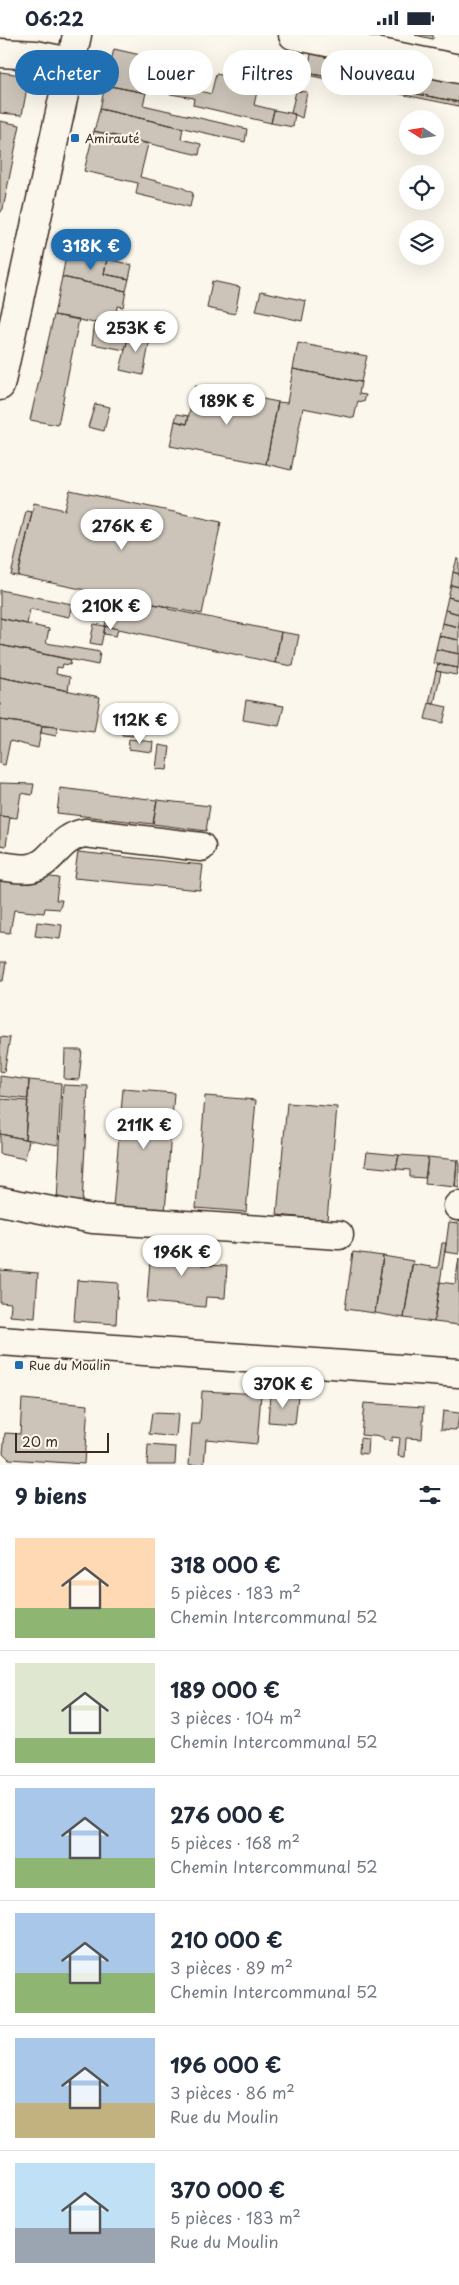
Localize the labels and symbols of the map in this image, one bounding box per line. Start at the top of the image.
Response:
north arrow [399,110,444,155]
place label: Amirauté [85,129,140,147]
marker: Amirauté [69,132,81,144]
pin: 318K € [50,229,132,271]
pin: 253K € [95,311,177,353]
pin: 189K € [186,383,268,426]
pin: 276K € [81,509,163,551]
pin: 210K € [70,589,152,631]
pin: 112K € [99,703,181,745]
pin: 211K € [103,1107,185,1150]
pin: 196K € [141,1235,223,1277]
place label: Rue du Moulin [29,1356,110,1374]
marker: Rue du Moulin [13,1359,25,1371]
pin: 370K € [242,1367,324,1409]
scale bar [15,1430,109,1453]

